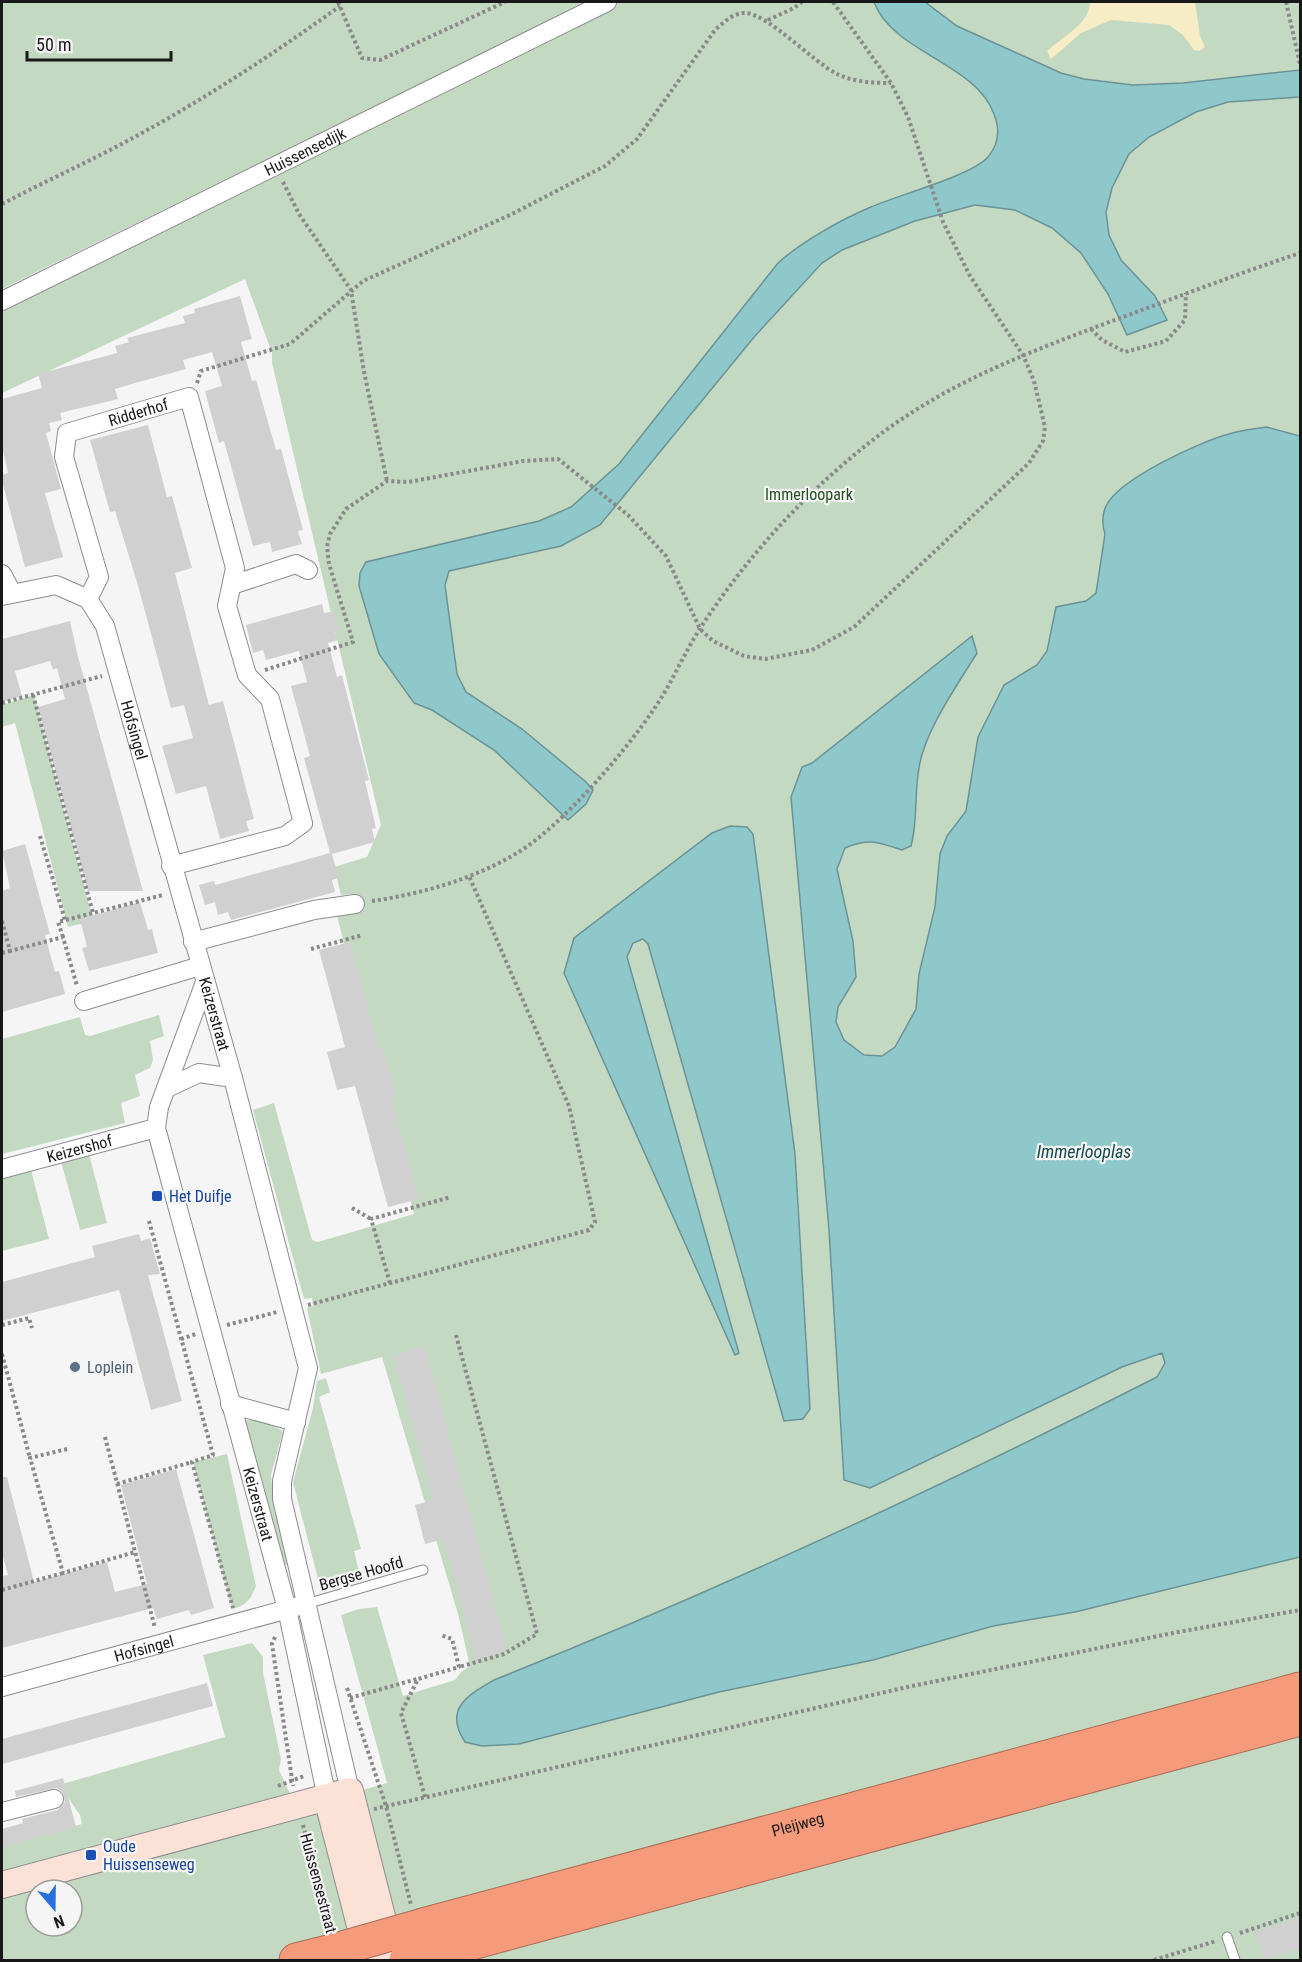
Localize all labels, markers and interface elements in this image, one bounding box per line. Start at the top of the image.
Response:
scale bar [27,24,171,62]
text: 50 m [36,34,71,55]
street label: Huissensedijk [261,123,350,180]
street label: Ridderhof [106,395,170,430]
park label: Immerloopark [765,485,854,504]
street label: Hofsingel [117,698,151,762]
street label: Keizerstraat [195,975,234,1053]
street label: Keizershof [45,1131,114,1167]
water label: Immerlooplas [1037,1141,1131,1162]
place label: Het Duifje [169,1187,232,1206]
marker: Het Duifje [150,1189,164,1203]
place label: Loplein [87,1358,133,1377]
marker: Loplein [68,1360,82,1374]
street label: Keizerstraat [239,1465,277,1543]
street label: Bergse Hoofd [317,1552,405,1594]
street label: Hofsingel [112,1632,176,1666]
street label: Pleijweg [770,1809,826,1841]
street label: Huissensestraat [296,1831,341,1935]
place label: Oude Huissenseweg [103,1837,195,1874]
marker: Oude Huissenseweg [84,1848,98,1862]
north arrow [24,1878,84,1938]
text: N [51,1911,67,1932]

